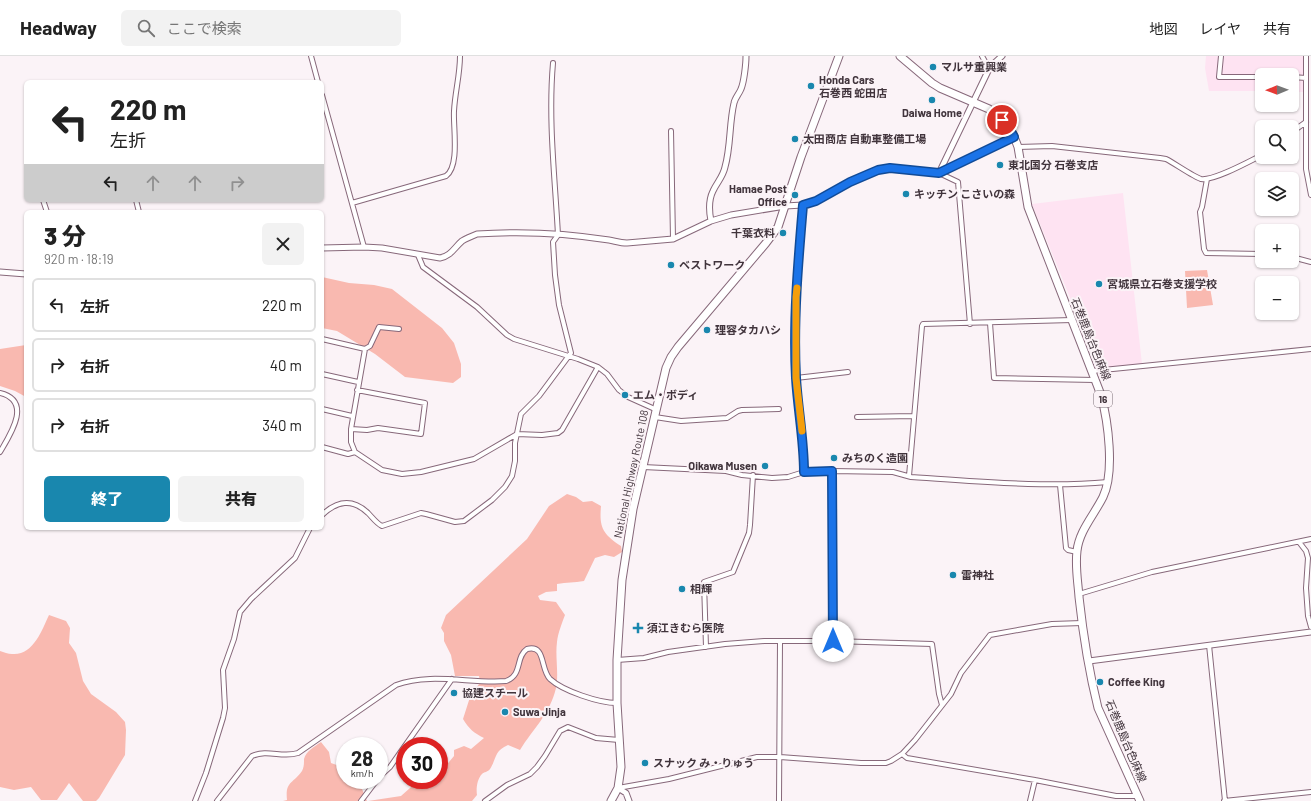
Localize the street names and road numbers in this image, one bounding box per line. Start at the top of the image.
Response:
street label: 石巻鹿島台色麻線 [1069,296,1114,382]
road number: 16 [1094,391,1112,407]
street label: National Highway Route 108 [611,408,651,539]
street label: 石巻鹿島台色麻線 [1103,698,1150,784]

